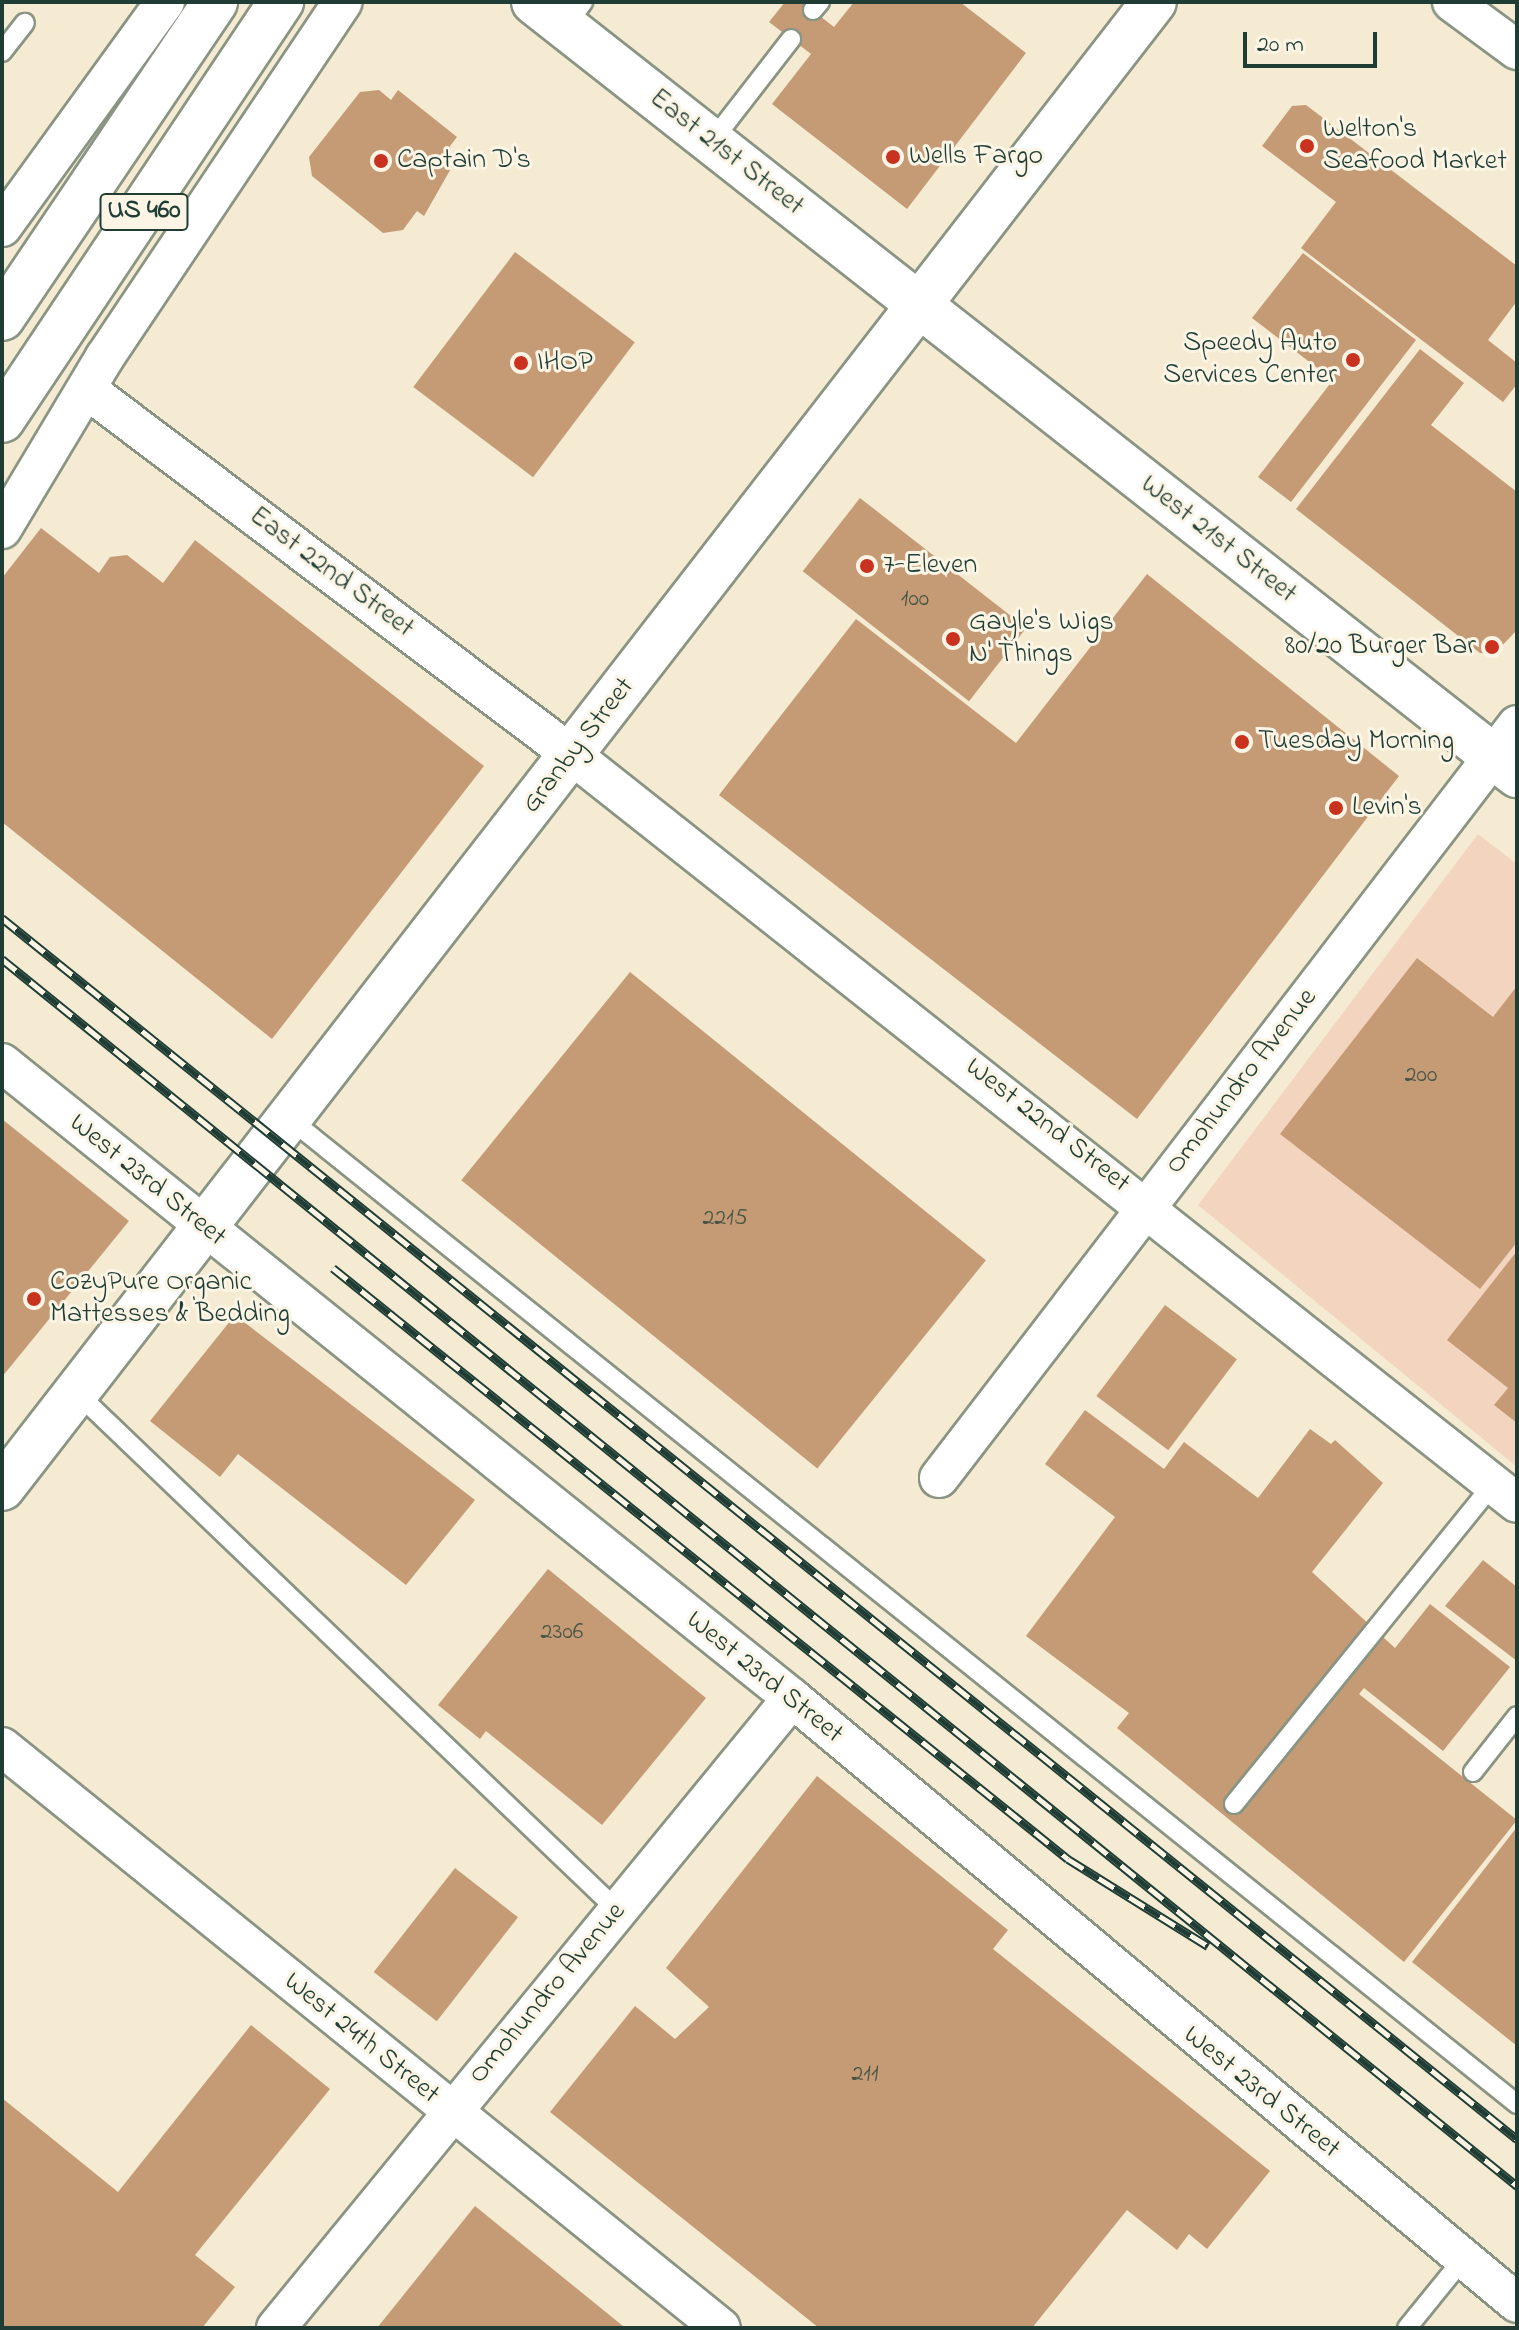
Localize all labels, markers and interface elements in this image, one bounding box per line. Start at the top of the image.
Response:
scale bar [1247,16,1381,66]
text: 20 m [1257,28,1304,63]
street label: East 21st Street [642,82,810,224]
place label: Welton's Seafood Market [1323,113,1507,179]
marker: Welton's Seafood Market [1298,137,1316,155]
place label: Wells Fargo [909,140,1043,174]
place label: Captain D's [397,144,531,178]
marker: Wells Fargo [884,148,902,166]
marker: Captain D's [372,152,390,170]
road number: US 460 [98,190,190,234]
place label: Speedy Auto Services Center [1163,327,1337,393]
place label: IHOP [537,346,593,380]
marker: Speedy Auto Services Center [1344,351,1362,369]
marker: IHOP [512,354,530,372]
street label: West 21st Street [1133,469,1303,611]
street label: East 22nd Street [242,500,420,646]
place label: 7-Eleven [883,549,977,583]
marker: 7-Eleven [858,557,876,575]
house number: 100 [901,586,929,614]
place label: Gayle's Wigs N' Things [969,606,1114,672]
marker: Gayle's Wigs N' Things [944,630,962,648]
place label: 80/20 Burger Bar [1285,630,1476,664]
marker: 80/20 Burger Bar [1483,638,1501,656]
street label: Granby Street [516,671,642,821]
place label: Tuesday Morning [1258,725,1454,759]
marker: Tuesday Morning [1233,733,1251,751]
place label: Levin's [1352,791,1422,825]
marker: Levin's [1327,799,1345,817]
street label: Omohundro Avenue [1159,982,1325,1182]
street label: West 22nd Street [958,1051,1136,1201]
house number: 200 [1405,1062,1437,1090]
street label: West 23rd Street [62,1107,232,1255]
house number: 2215 [702,1205,748,1233]
place label: CozyPure Organic Mattesses & Bedding [50,1266,290,1332]
marker: CozyPure Organic Mattesses & Bedding [25,1290,43,1308]
street label: West 23rd Street [679,1604,849,1752]
house number: 2306 [541,1619,583,1647]
street label: Omohundro Avenue [462,1896,634,2092]
street label: West 24th Street [276,1966,446,2112]
street label: West 23rd Street [1176,2019,1346,2167]
house number: 211 [851,2061,879,2089]

